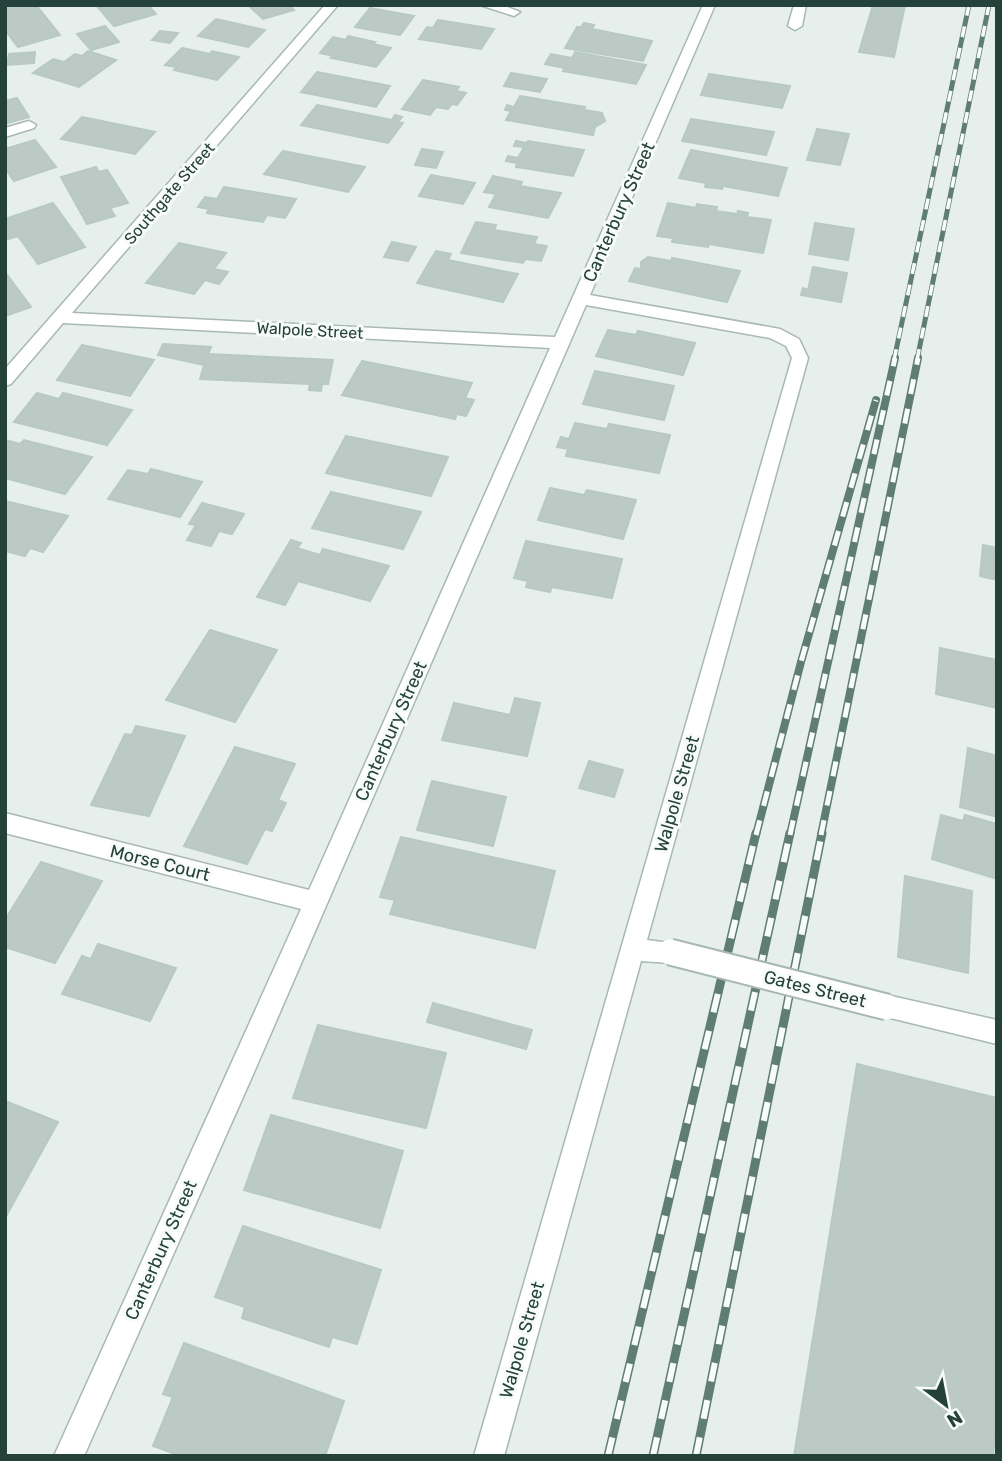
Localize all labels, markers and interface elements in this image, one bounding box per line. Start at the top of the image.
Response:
street label: Southgate Street [120,139,219,248]
street label: Canterbury Street [578,139,660,285]
street label: Walpole Street [256,318,364,343]
street label: Canterbury Street [350,658,432,804]
street label: Walpole Street [650,733,704,855]
street label: Morse Court [108,840,212,886]
street label: Gates Street [761,966,869,1012]
street label: Canterbury Street [120,1177,202,1323]
street label: Walpole Street [495,1279,549,1401]
north arrow [911,1370,981,1440]
text: N [943,1406,967,1432]

